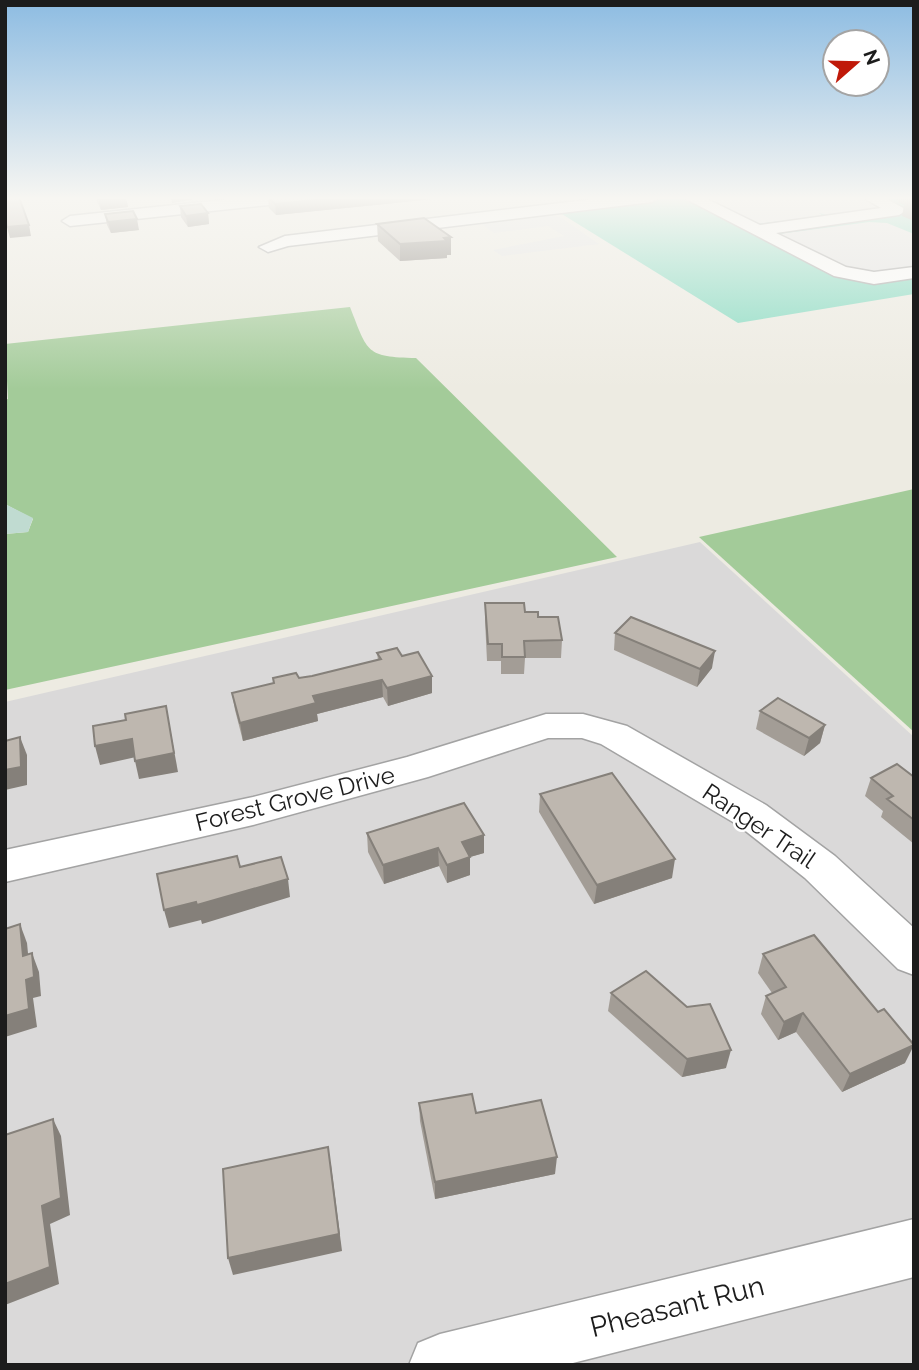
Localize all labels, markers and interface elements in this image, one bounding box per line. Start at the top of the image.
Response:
north arrow [821,28,891,98]
text: N [859,47,885,68]
street label: Forest Grove Drive [192,760,398,837]
street label: Ranger Trail [697,777,822,874]
street label: Pheasant Run [587,1269,767,1344]

